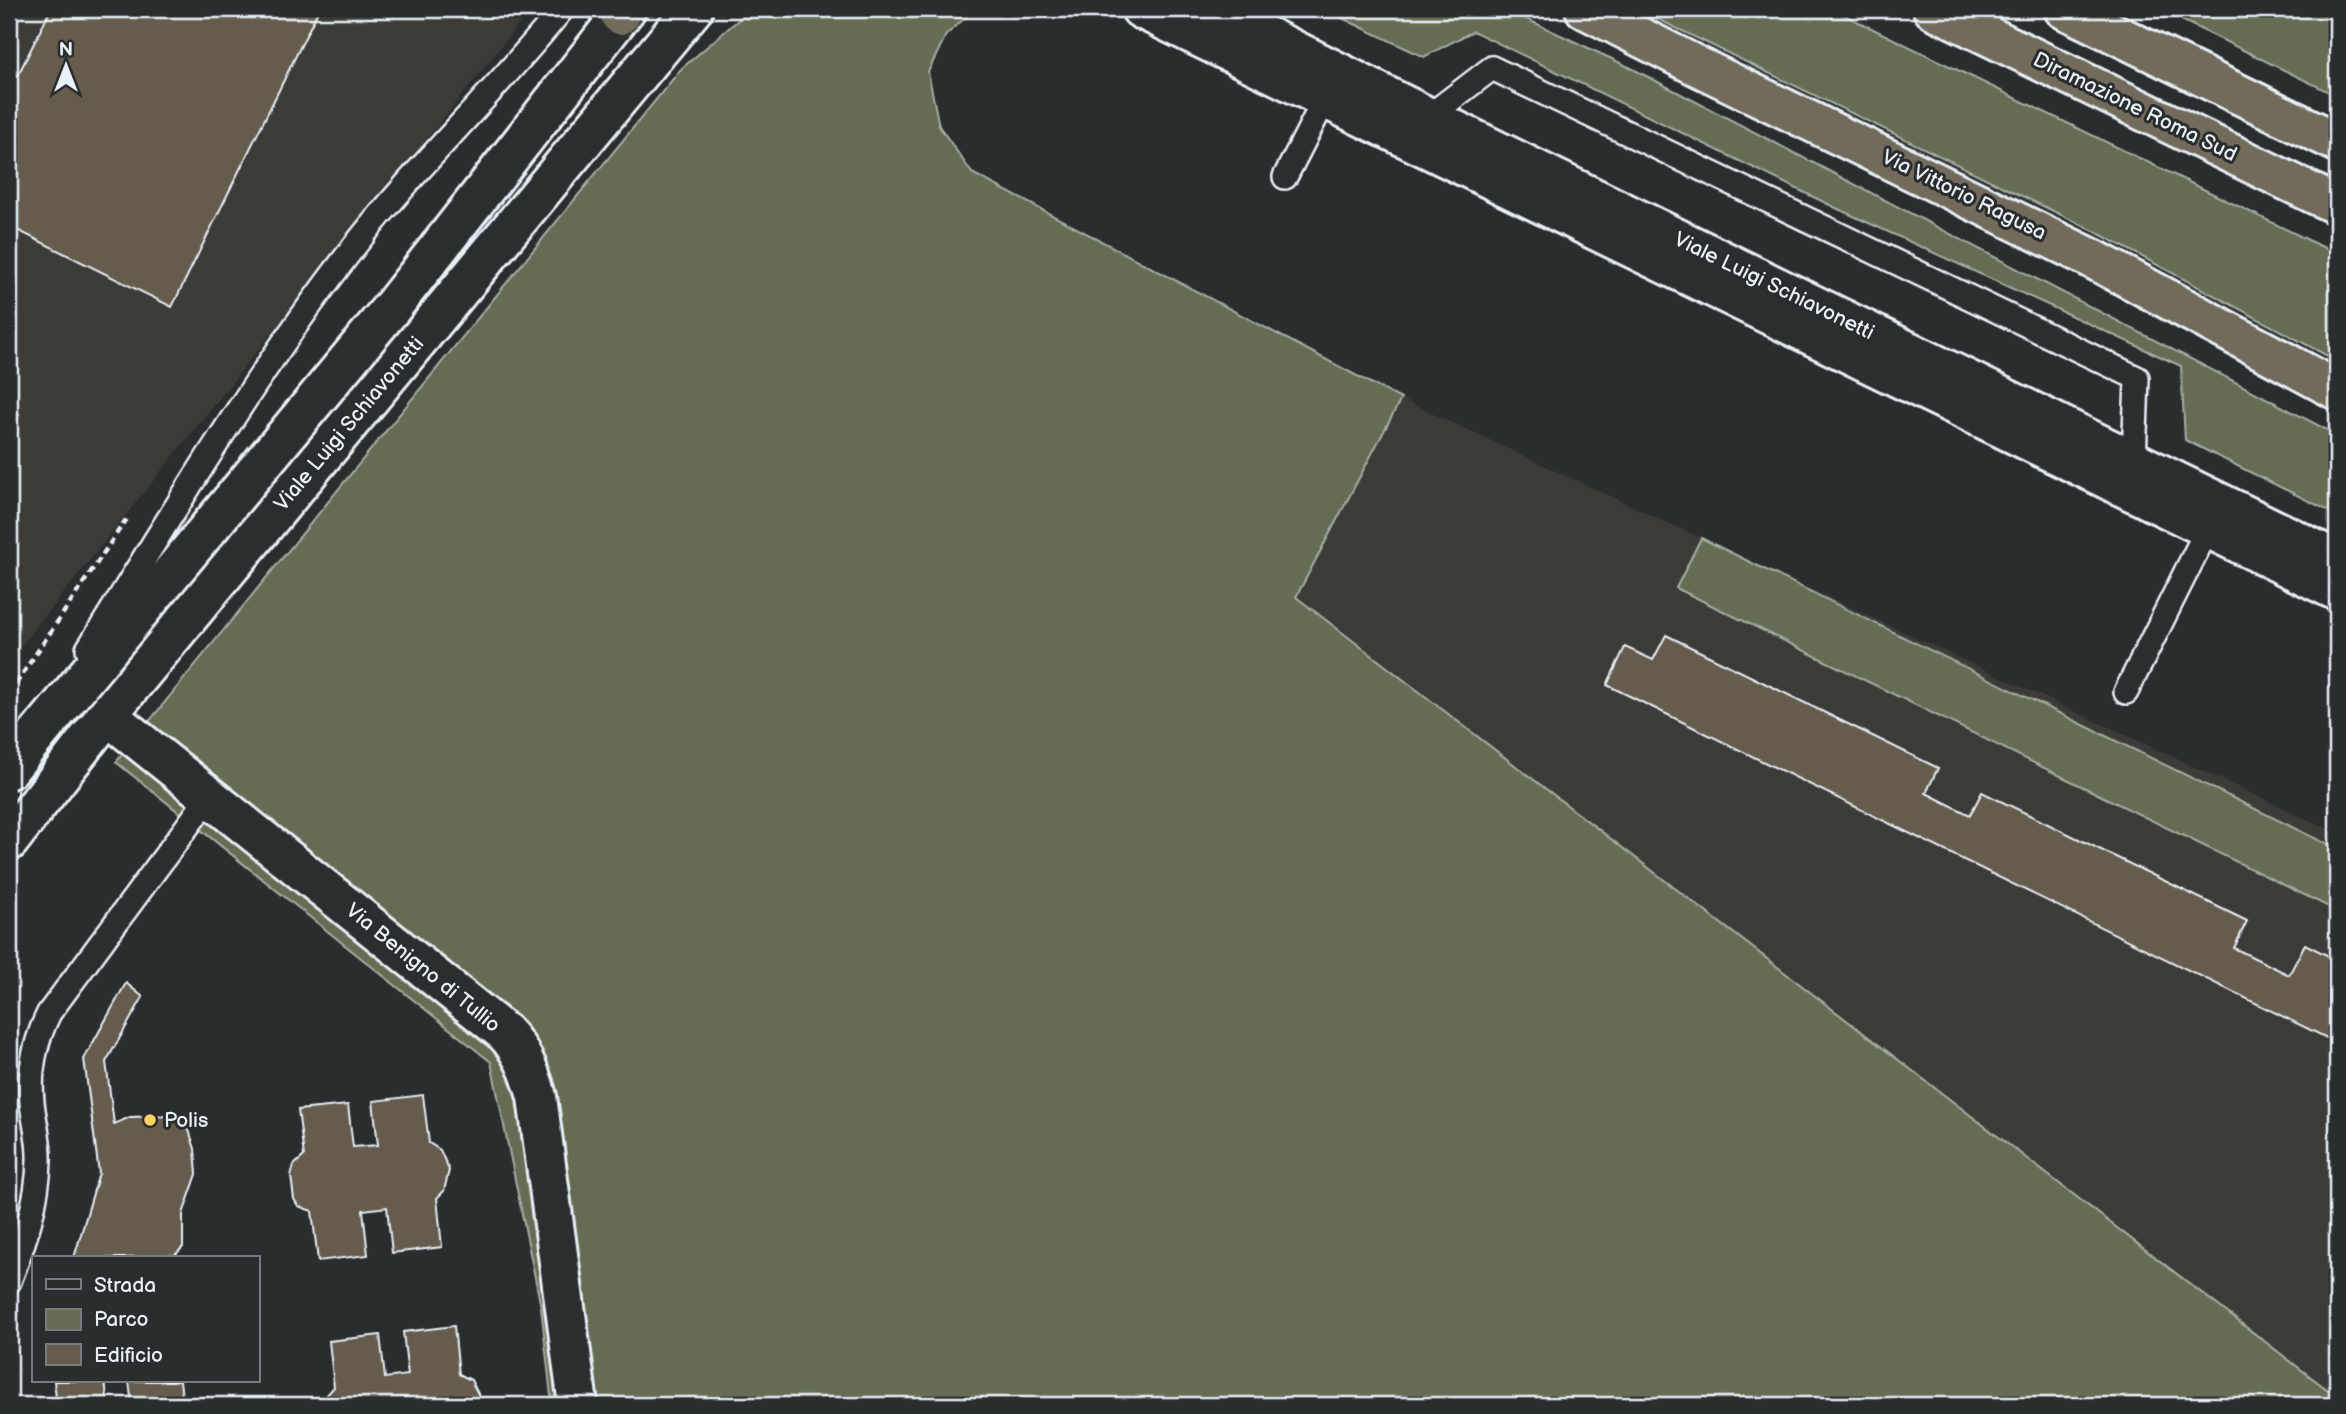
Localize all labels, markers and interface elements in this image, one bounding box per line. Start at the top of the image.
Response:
north arrow [32,32,102,102]
text: N [59,39,73,62]
street label: Diramazione Roma Sud [2029,47,2241,167]
street label: Via Vittorio Ragusa [1878,144,2050,246]
street label: Viale Luigi Schiavonetti [1670,227,1878,345]
street label: Viale Luigi Schiavonetti [269,332,429,516]
street label: Via Benigno di Tullio [341,898,505,1038]
place label: Polis [164,1108,208,1133]
marker: Polis [142,1112,158,1128]
legend [32,1256,259,1382]
text: Strada [94,1273,156,1298]
text: Parco [94,1307,149,1332]
text: Edificio [94,1343,163,1368]

